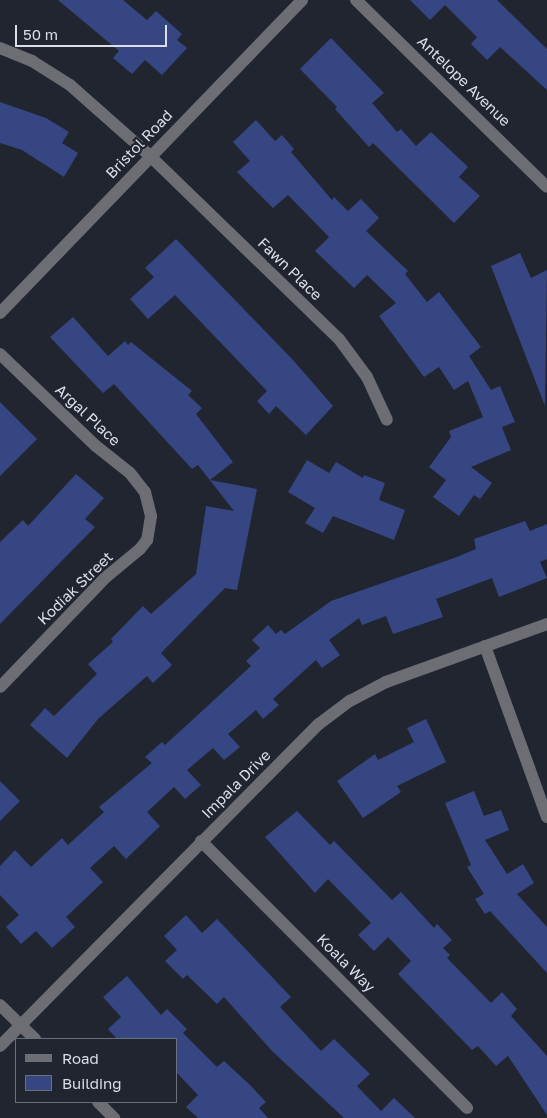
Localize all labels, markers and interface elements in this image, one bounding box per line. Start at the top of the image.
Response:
scale bar [18,15,170,47]
text: 50 m [23,25,58,43]
street label: Antelope Avenue [414,32,514,130]
street label: Bristol Road [102,106,176,182]
street label: Fawn Place [254,234,326,304]
street label: Argal Place [52,380,124,450]
street label: Kodiak Street [34,548,116,628]
street label: Impala Drive [198,746,274,822]
street label: Koala Way [313,930,379,996]
legend [15,1038,178,1103]
text: Road [62,1049,99,1067]
text: Building [62,1074,122,1092]

